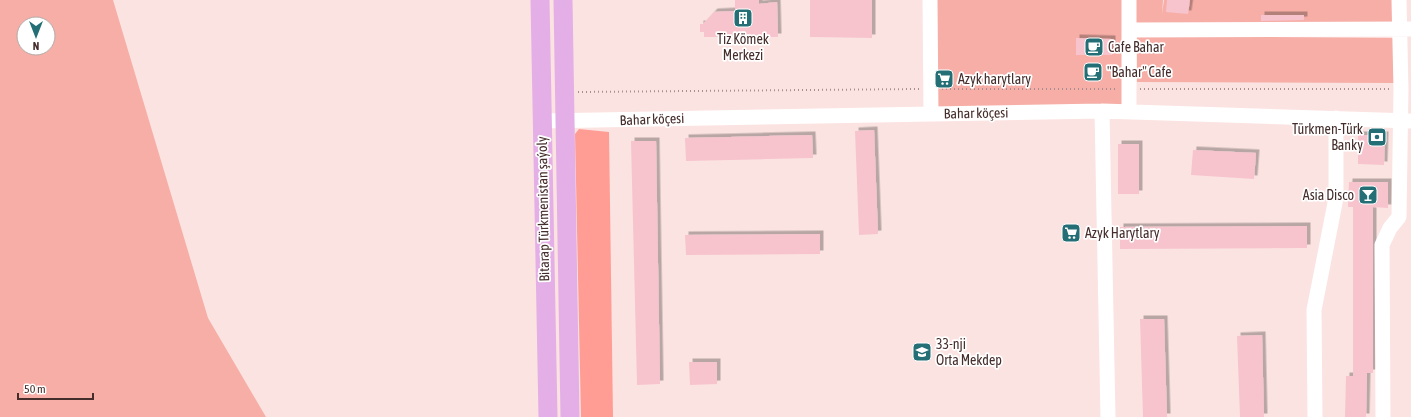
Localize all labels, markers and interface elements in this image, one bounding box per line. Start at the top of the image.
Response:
building icon: Tiz Kömek Merkezi [732,7,754,29]
north arrow [16,16,56,56]
place label: Tiz Kömek Merkezi [717,31,769,63]
cafe icon: Cafe Bahar [1083,36,1105,58]
place label: Cafe Bahar [1108,39,1164,55]
text: N [33,40,39,52]
cafe icon: "Bahar" Cafe [1082,61,1104,83]
place label: "Bahar" Cafe [1107,64,1172,80]
supermarket icon: Azyk harytlary [933,68,955,90]
place label: Azyk harytlary [958,71,1031,87]
street label: Bahar köçesi [944,104,1008,122]
street label: Bahar köçesi [619,110,685,128]
place label: Türkmen-Türk Banky [1292,121,1363,153]
bank icon: Türkmen-Türk Banky [1366,126,1388,148]
street label: Bitarap Türkmenistan şaýoly [534,136,552,282]
bar icon: Asia Disco [1357,184,1379,206]
place label: Asia Disco [1303,187,1354,203]
supermarket icon: Azyk Harytlary [1060,222,1082,244]
place label: Azyk Harytlary [1085,225,1160,241]
place label: 33-nji Orta Mekdep [936,336,1002,368]
school or university icon: 33-nji Orta Mekdep [911,341,933,363]
scale bar [18,375,93,401]
text: 50 m [24,382,46,396]

